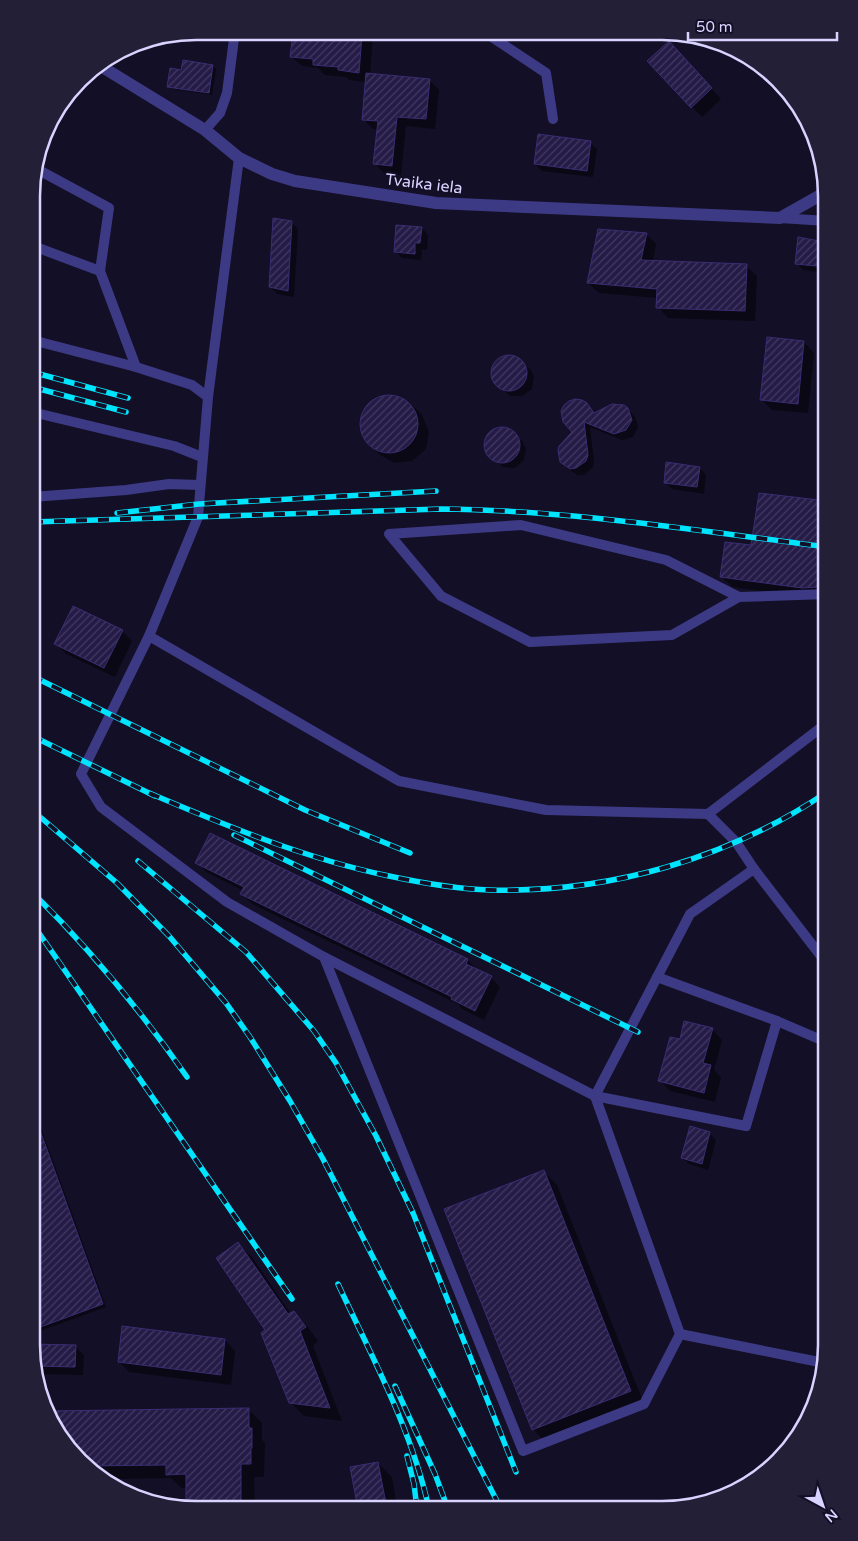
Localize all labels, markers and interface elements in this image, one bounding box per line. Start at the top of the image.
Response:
scale bar [688,10,837,42]
text: 50 m [696,18,733,36]
street label: Tvaika iela [384,169,464,199]
north arrow [798,1481,848,1531]
text: N [821,1505,841,1526]

